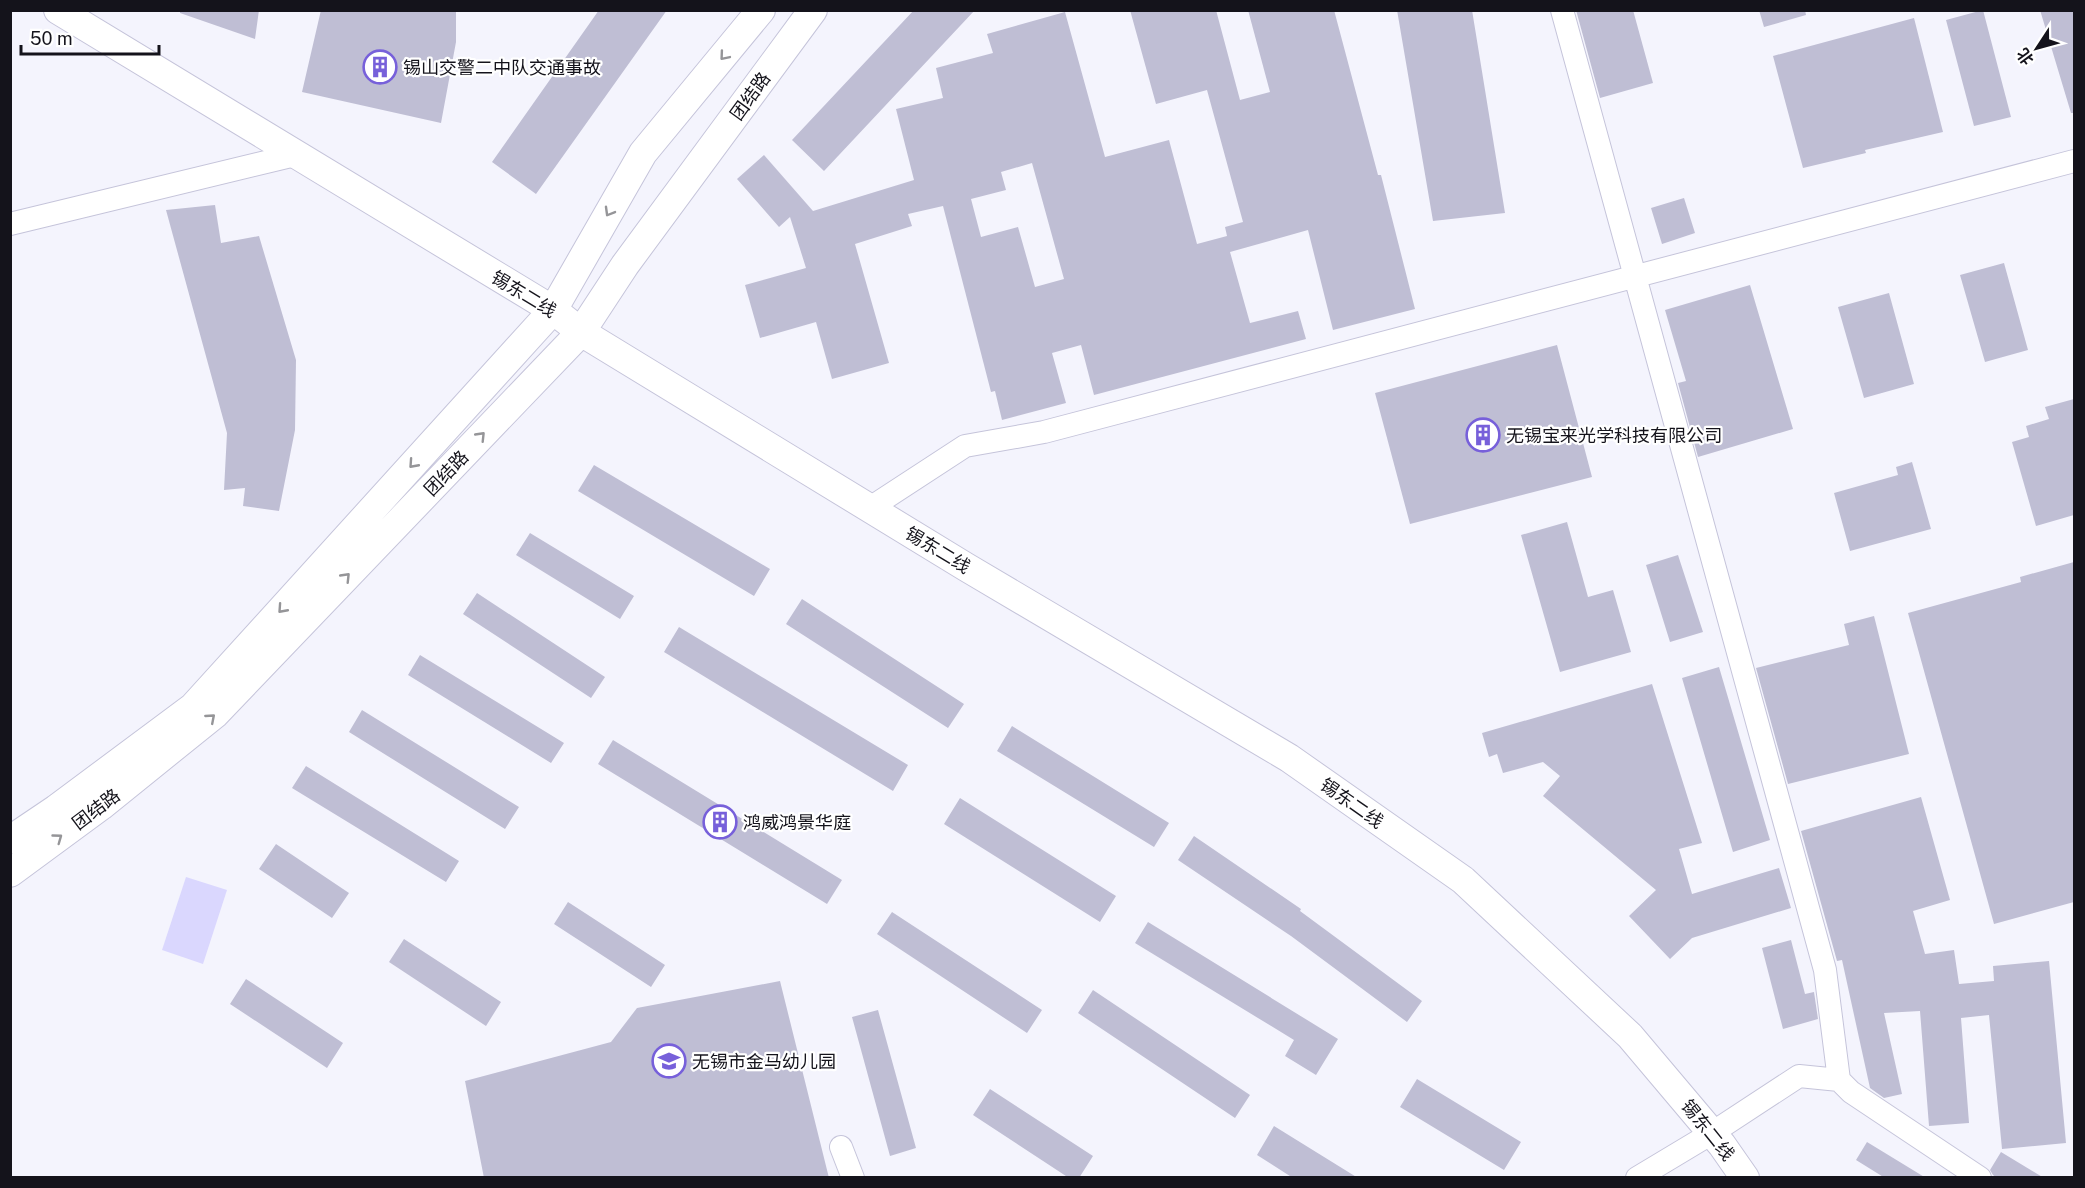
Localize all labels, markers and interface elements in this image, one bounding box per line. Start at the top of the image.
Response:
scale bar [21,18,159,56]
north arrow [2007,18,2067,78]
text: 50 m [30,28,73,49]
text: 北 [2013,44,2038,69]
building icon: 锡山交警二中队交通事故 [362,49,398,85]
one-way arrow [720,49,731,60]
place label: 锡山交警二中队交通事故 [403,57,601,78]
street label: 团结路 [726,68,774,124]
one-way arrow [605,206,616,216]
street label: 锡东二线 [488,266,560,322]
building icon: 无锡宝来光学科技有限公司 [1465,417,1501,453]
place label: 无锡宝来光学科技有限公司 [1506,425,1722,446]
one-way arrow [474,433,485,443]
street label: 团结路 [420,446,472,500]
one-way arrow [409,457,420,468]
street label: 锡东二线 [902,522,974,578]
one-way arrow [339,574,350,584]
one-way arrow [278,602,289,612]
one-way arrow [204,714,215,725]
street label: 锡东二线 [1316,774,1388,832]
street label: 团结路 [68,784,124,834]
building icon: 鸿威鸿景华庭 [702,804,738,840]
place label: 鸿威鸿景华庭 [743,812,851,833]
one-way arrow [51,834,62,845]
school or university icon: 无锡市金马幼儿园 [651,1043,687,1079]
place label: 无锡市金马幼儿园 [692,1051,836,1072]
street label: 锡东二线 [1677,1095,1739,1165]

